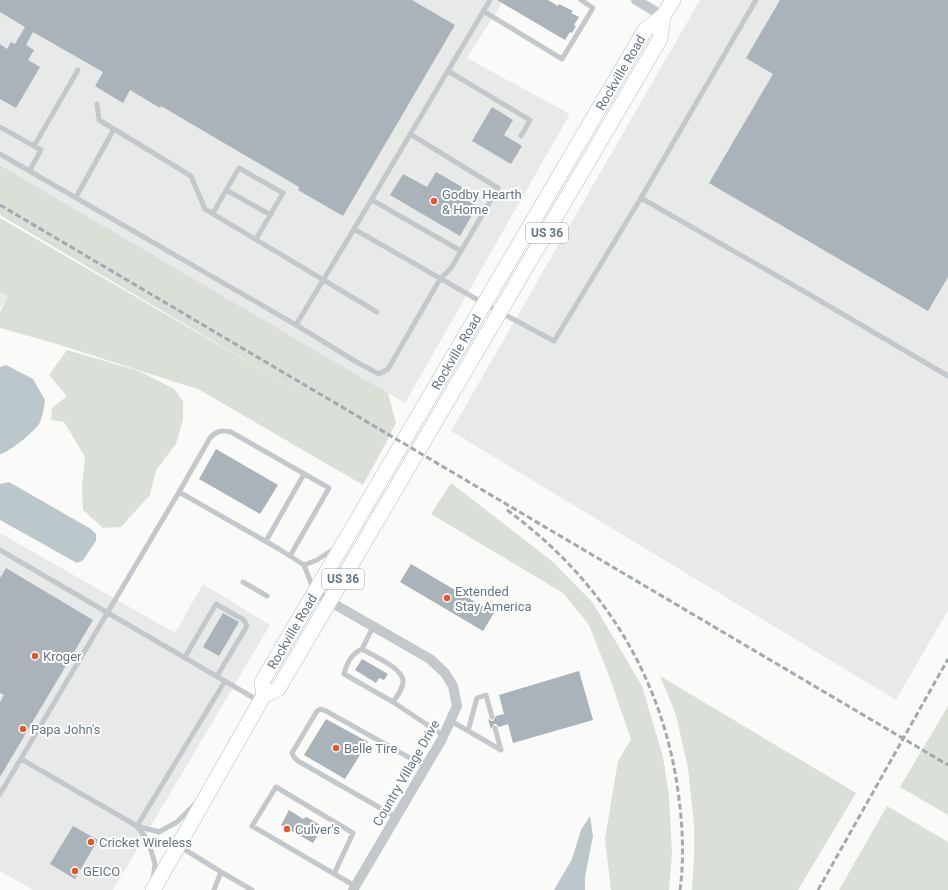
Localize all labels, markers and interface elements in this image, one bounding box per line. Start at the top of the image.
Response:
street label: Rockville Road [592,32,648,113]
place label: Godby Hearth & Home [442,187,522,217]
marker: Godby Hearth & Home [429,196,439,206]
road number: US 36 [526,223,568,243]
street label: Rockville Road [428,312,484,392]
road number: US 36 [322,569,364,589]
place label: Extended Stay America [455,584,532,614]
street label: Rockville Road [264,591,320,672]
marker: Extended Stay America [442,593,452,603]
place label: Kroger [43,649,82,664]
marker: Kroger [30,651,40,661]
street label: Country Village Drive [370,717,443,829]
place label: Papa John's [31,722,101,737]
marker: Papa John's [18,724,28,734]
place label: Belle Tire [344,741,397,756]
marker: Belle Tire [331,743,341,753]
place label: Culver's [295,822,340,837]
marker: Culver's [282,824,292,834]
place label: Cricket Wireless [99,835,192,850]
marker: Cricket Wireless [86,837,96,847]
place label: GEICO [83,864,120,879]
marker: GEICO [70,866,80,876]

